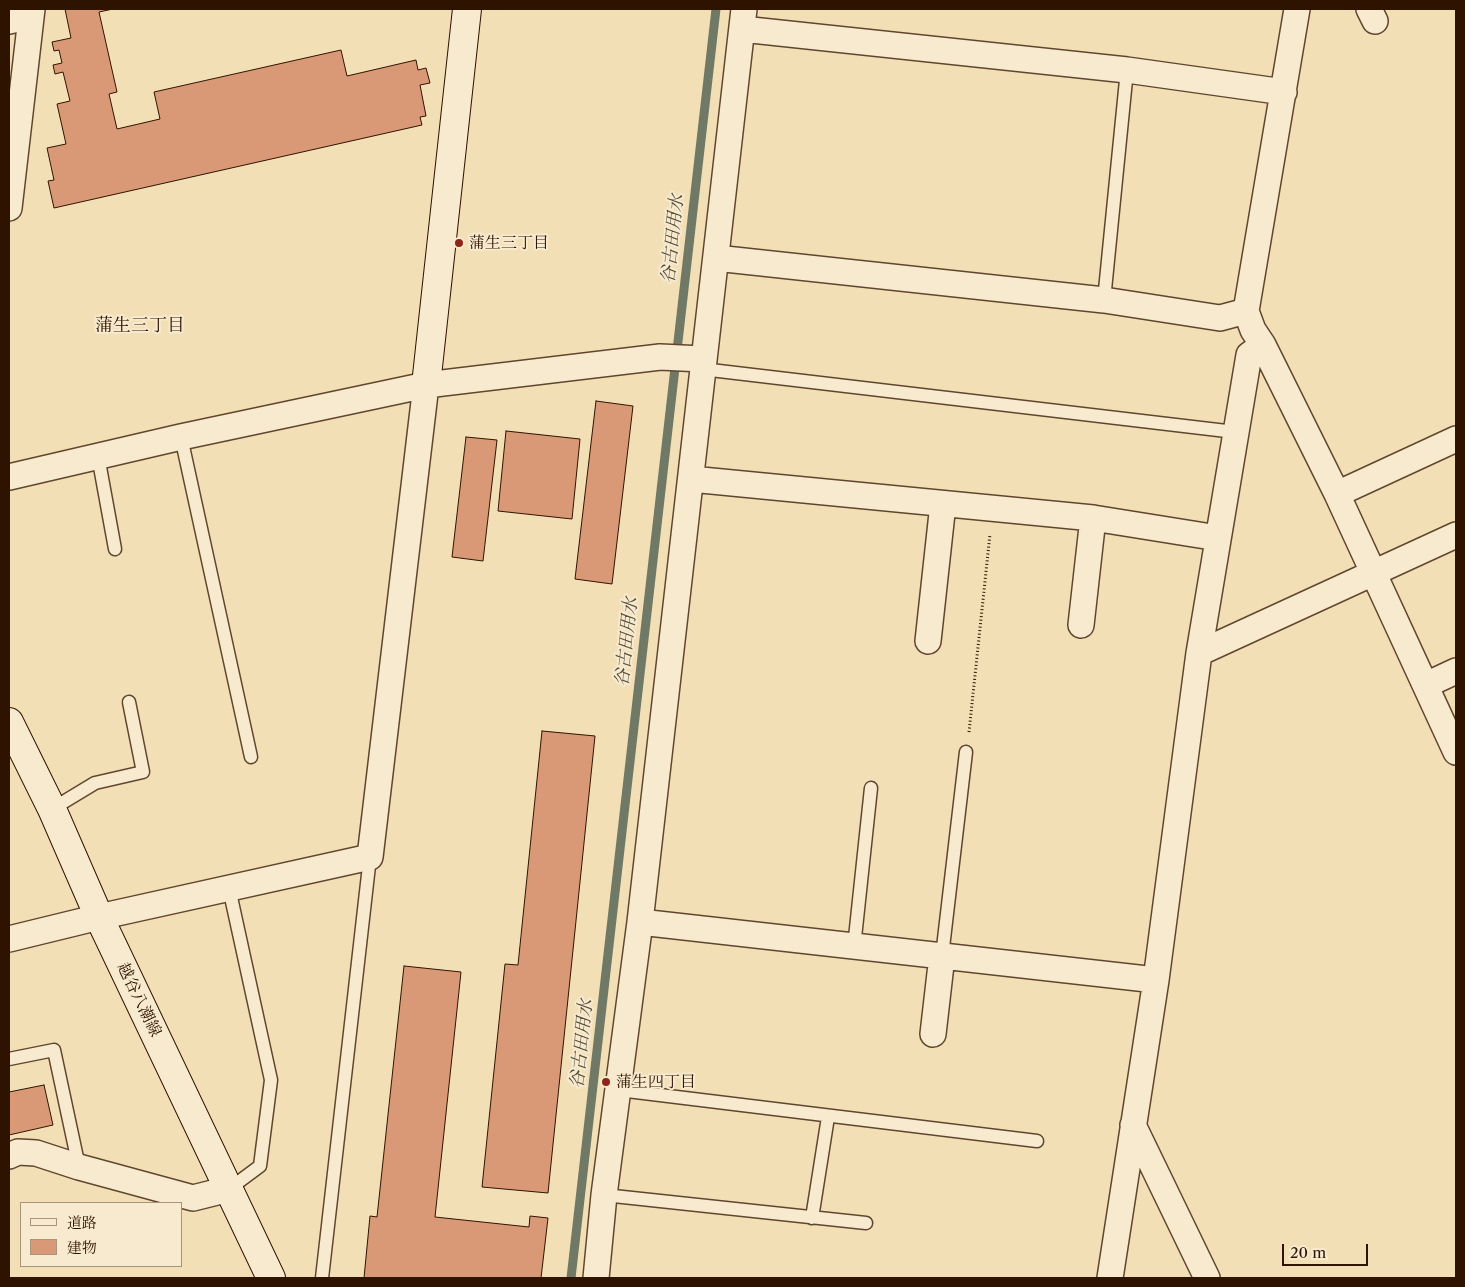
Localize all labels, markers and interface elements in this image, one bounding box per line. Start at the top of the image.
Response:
water label: 谷古田用水 [658,193,688,285]
place label: 蒲生三丁目 [469,233,549,253]
marker: 蒲生三丁目 [453,237,465,249]
district label: 蒲生三丁目 [95,315,185,337]
water label: 谷古田用水 [612,596,642,688]
street label: 越谷八潮線 [113,960,165,1040]
water label: 谷古田用水 [567,998,597,1090]
place label: 蒲生四丁目 [616,1072,696,1092]
marker: 蒲生四丁目 [600,1076,612,1088]
legend [20,1202,182,1267]
text: 道路 [67,1213,97,1232]
scale bar [1285,1234,1371,1266]
text: 建物 [67,1238,97,1257]
text: 20 m [1290,1243,1326,1262]

